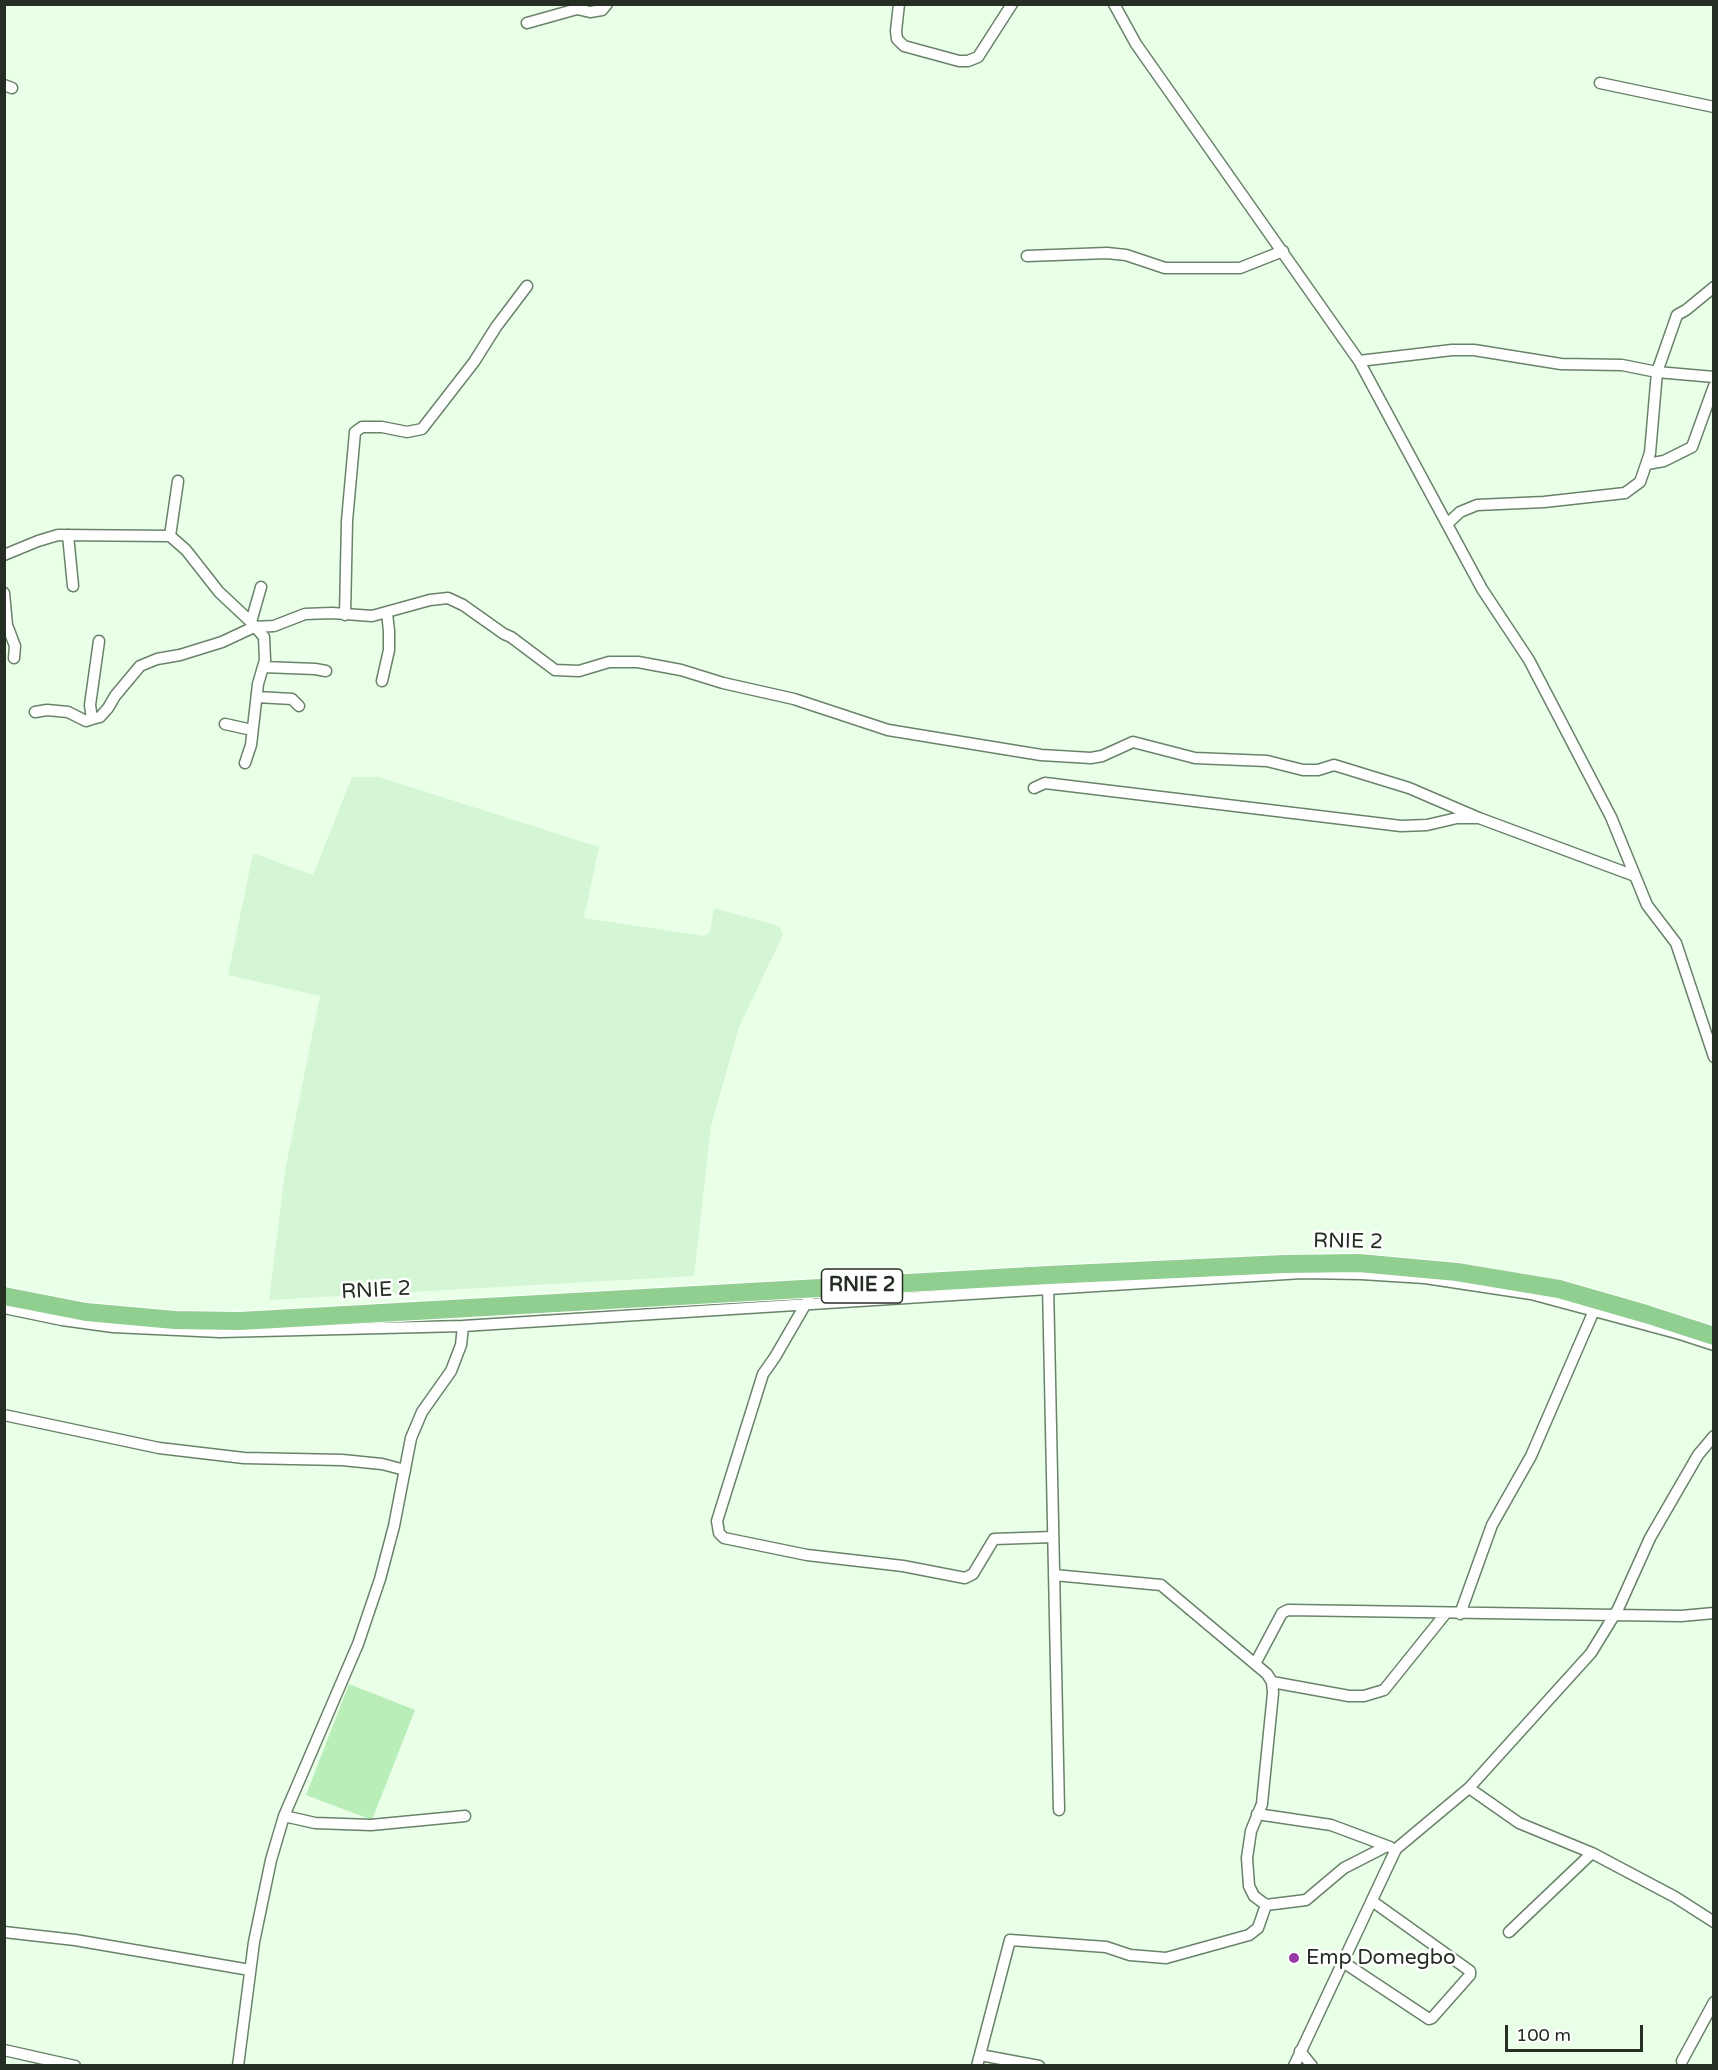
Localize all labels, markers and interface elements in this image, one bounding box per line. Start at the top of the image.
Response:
street label: RNIE 2 [1313,1229,1383,1255]
road number: RNIE 2 [822,1269,902,1303]
street label: RNIE 2 [340,1277,412,1305]
place label: Emp Domegbo [1306,1945,1456,1971]
marker: Emp Domegbo [1287,1951,1301,1965]
scale bar [1508,2013,1646,2051]
text: 100 m [1516,2024,1571,2046]

